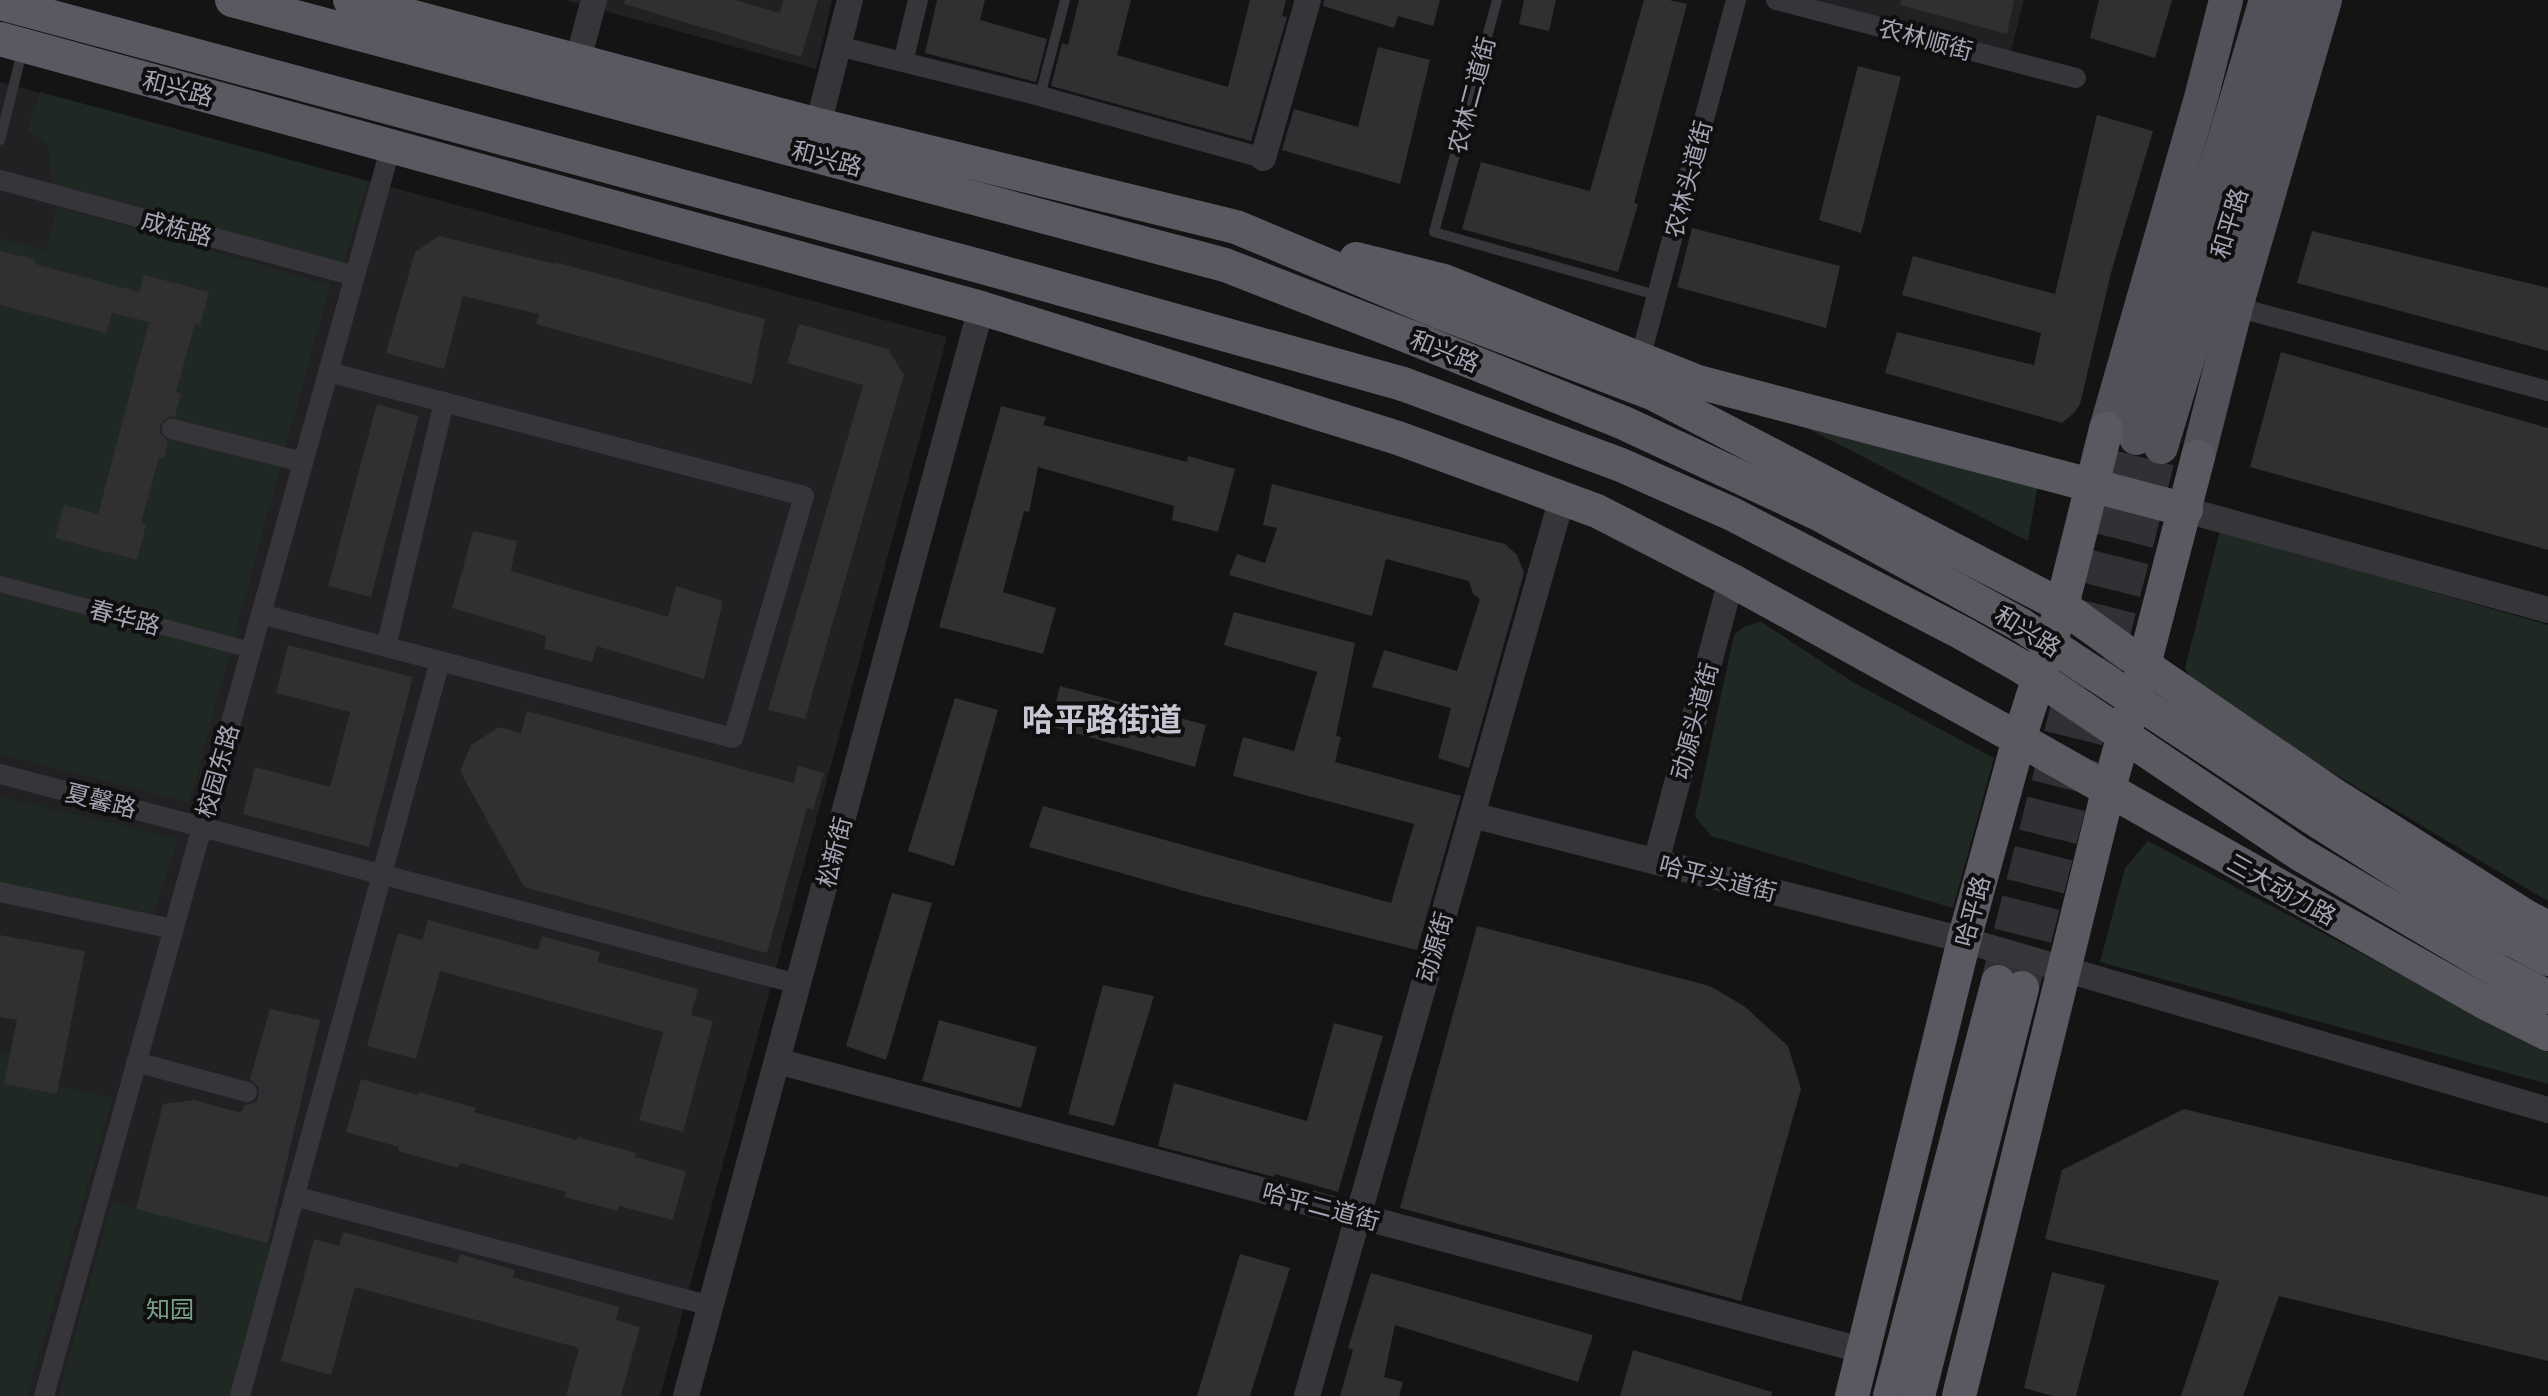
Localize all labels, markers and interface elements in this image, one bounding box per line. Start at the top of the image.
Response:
street label: 农林顺街 [1875,11,1977,67]
street label: 农林二道街 [1440,33,1502,157]
street label: 和兴路 [139,63,217,113]
street label: 农林头道街 [1657,117,1719,241]
street label: 和兴路 [788,133,866,183]
street label: 和平路 [2203,184,2255,262]
street label: 成栋路 [138,203,216,253]
street label: 和兴路 [1406,323,1484,379]
street label: 春华路 [86,592,164,642]
street label: 和兴路 [1989,598,2067,664]
street label: 动源头道街 [1663,659,1725,783]
district label: 哈平路街道 [1022,698,1182,740]
street label: 校园东路 [188,720,246,822]
street label: 夏馨路 [62,776,140,824]
street label: 松新街 [809,813,859,891]
street label: 三大动力路 [2222,846,2342,932]
street label: 哈平头道街 [1656,848,1780,908]
street label: 哈平路 [1947,872,1997,950]
street label: 动源街 [1409,908,1459,986]
street label: 哈平二道街 [1259,1175,1383,1237]
park label: 知园 [146,1293,194,1325]

